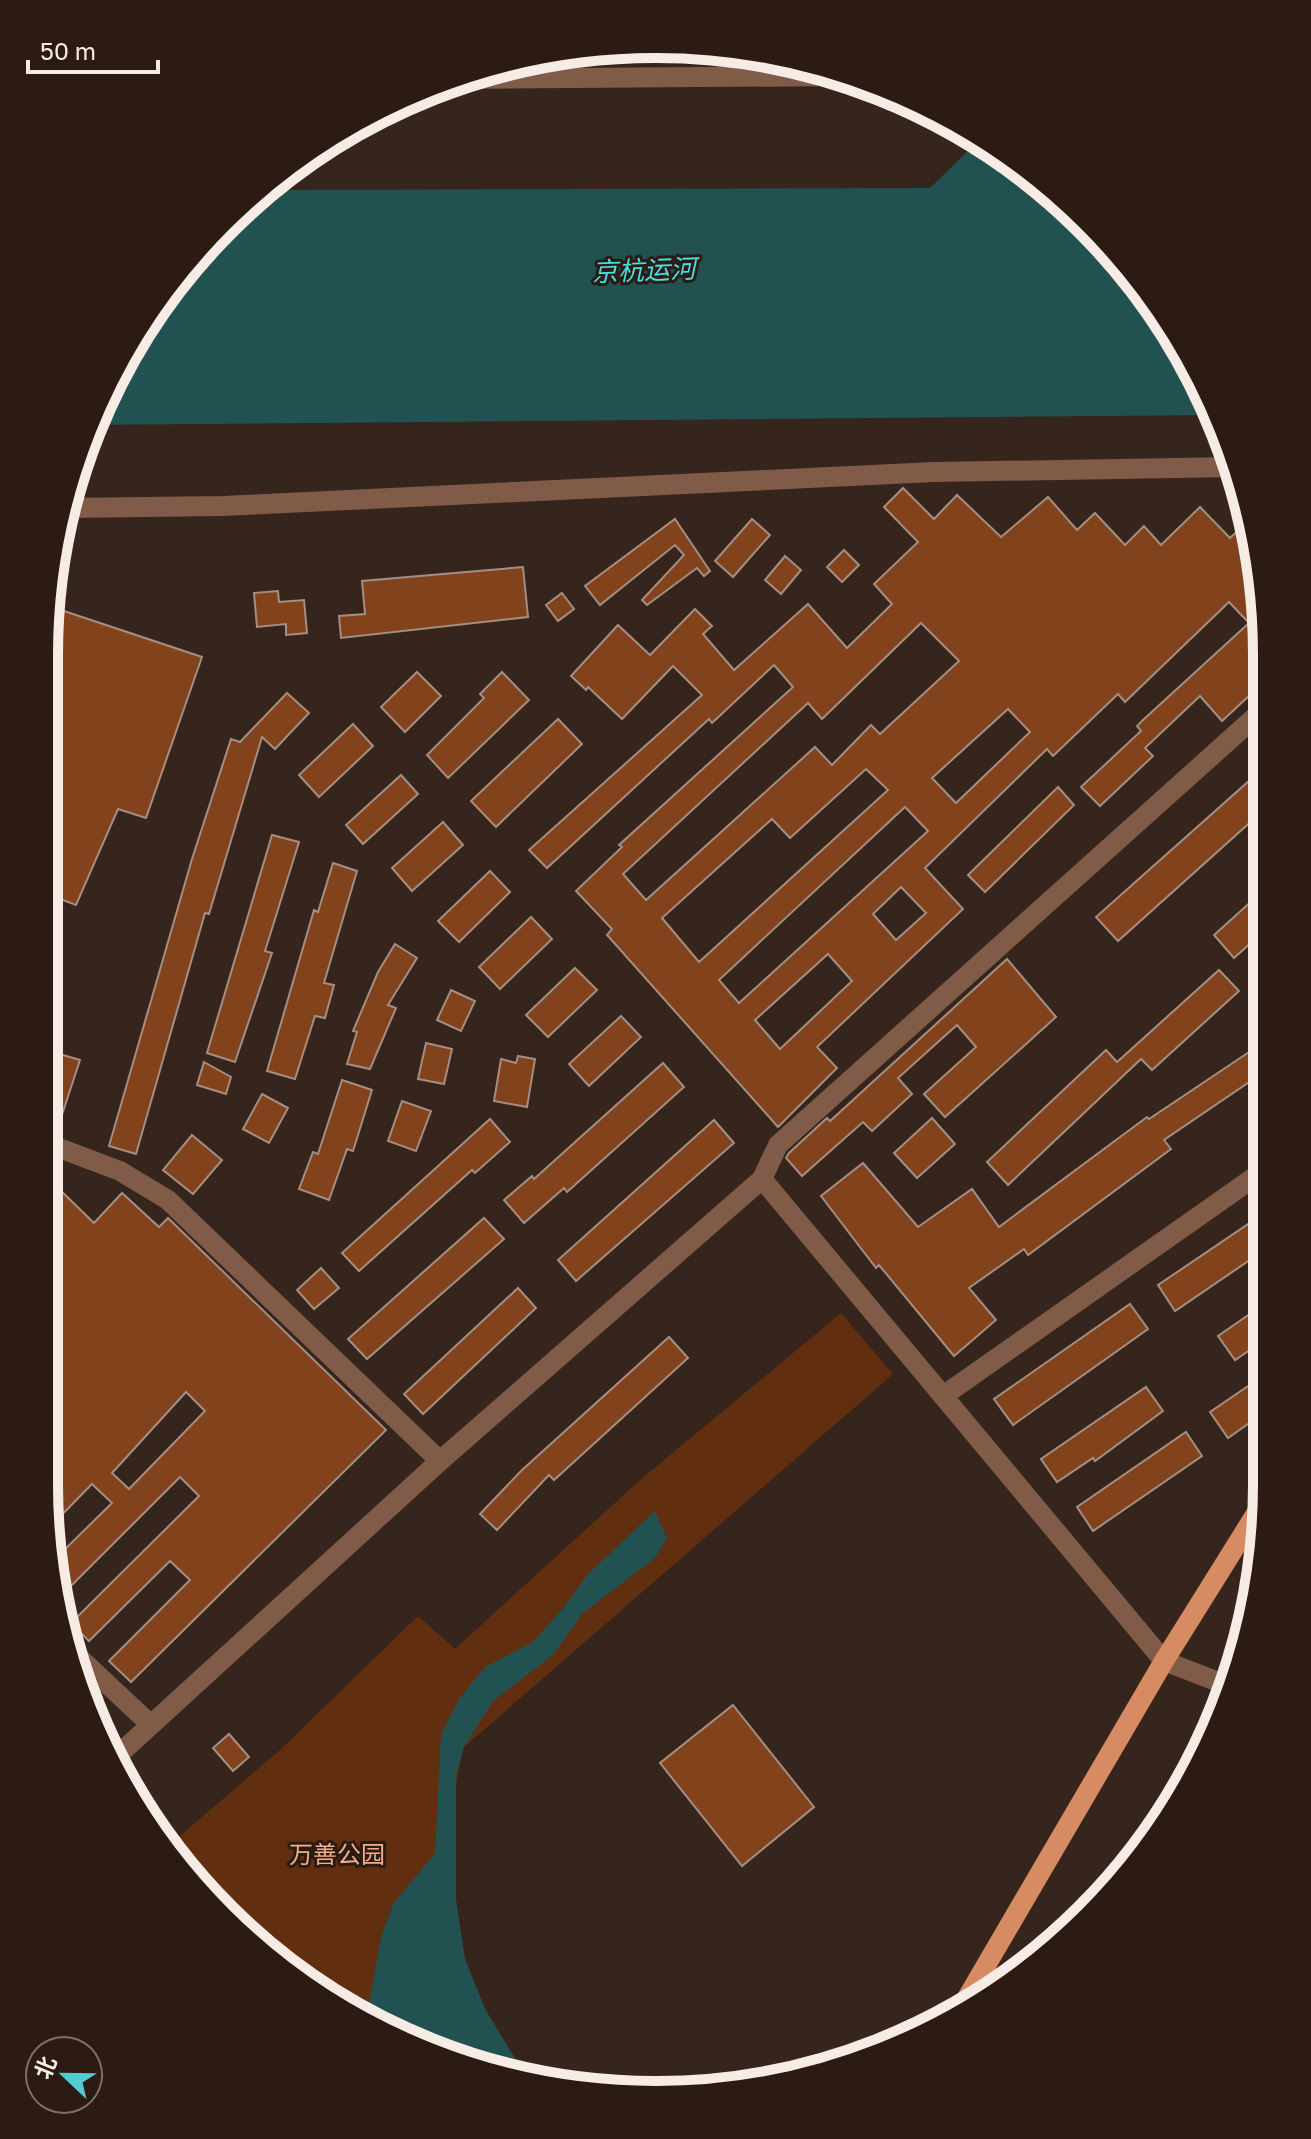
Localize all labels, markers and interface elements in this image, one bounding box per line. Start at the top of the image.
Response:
scale bar [28,24,158,74]
text: 50 m [40,36,96,65]
water label: 京杭运河 [591,253,701,287]
park label: 万善公园 [289,1839,385,1868]
north arrow [24,2035,104,2115]
text: 北 [28,2052,62,2083]

